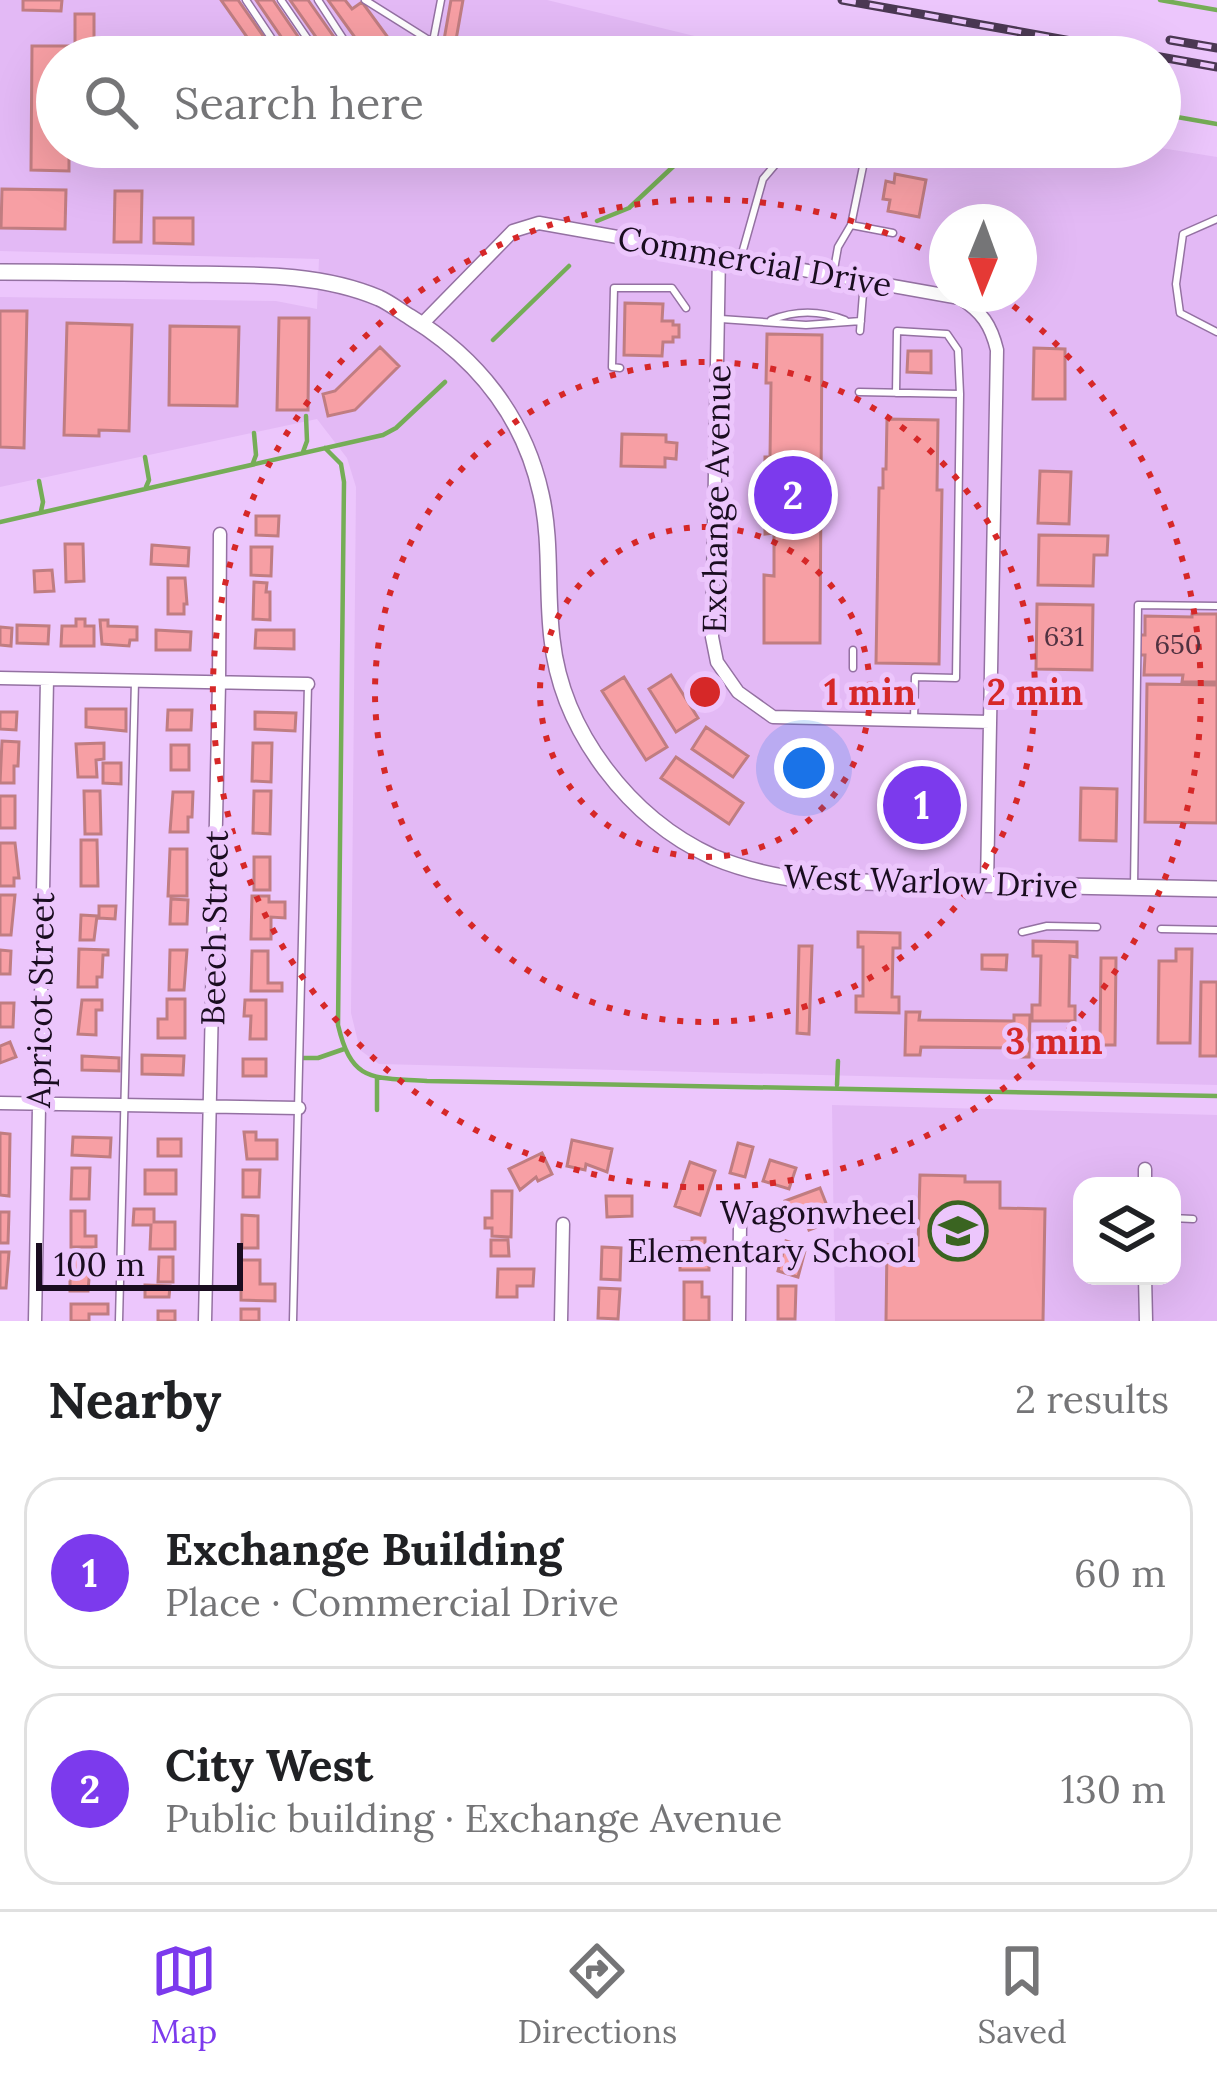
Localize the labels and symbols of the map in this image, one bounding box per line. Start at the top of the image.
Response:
north arrow [929,204,1037,312]
street label: Commercial Drive [615,216,895,306]
street label: Exchange Avenue [693,364,739,634]
pin: 2 [754,450,832,540]
house number: 631 [1044,619,1084,653]
house number: 650 [1154,627,1202,661]
text: 1 min [824,669,916,715]
text: 2 min [987,669,1083,715]
centre of rings [684,671,726,713]
your location [774,738,834,798]
pin: 1 [883,760,961,850]
street label: Beech Street [191,830,237,1026]
street label: West Warlow Drive [783,855,1079,907]
street label: Apricot Street [17,892,63,1109]
text: 3 min [1005,1018,1103,1064]
place label: Wagonwheel Elementary School [627,1191,916,1271]
school or university icon: Wagonwheel Elementary School [927,1200,989,1262]
scale bar [36,1237,243,1290]

